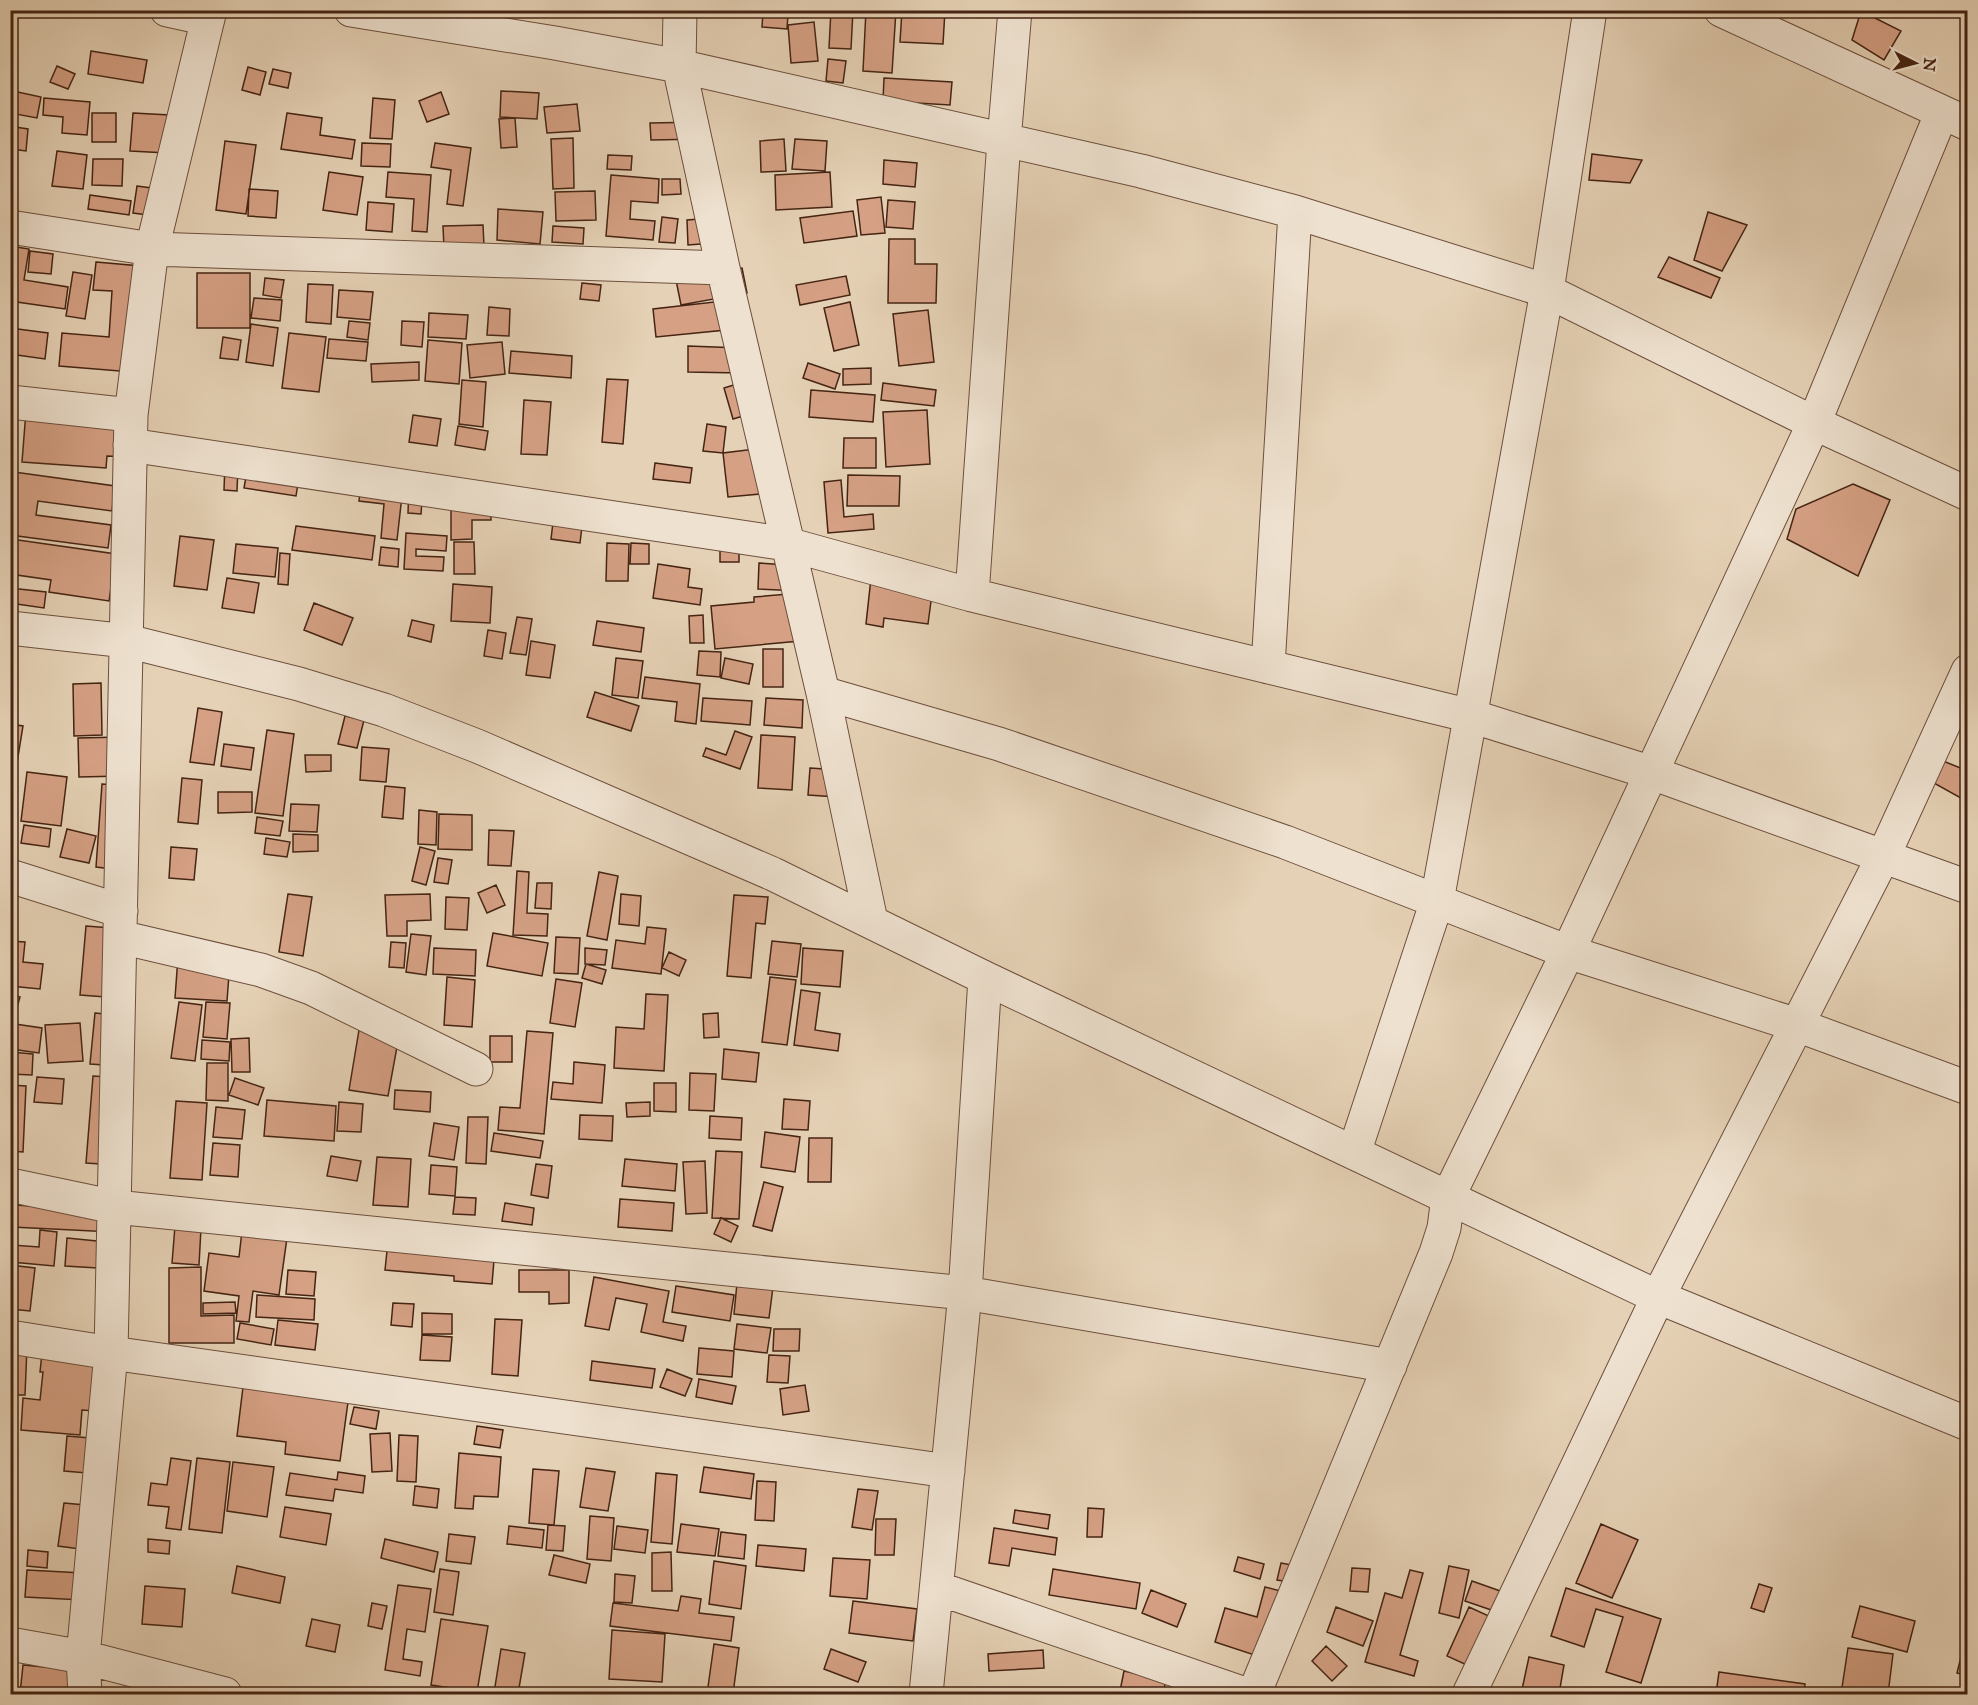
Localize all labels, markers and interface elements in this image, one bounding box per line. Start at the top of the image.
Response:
north arrow [1885,33,1945,93]
text: N [1919,57,1940,73]

